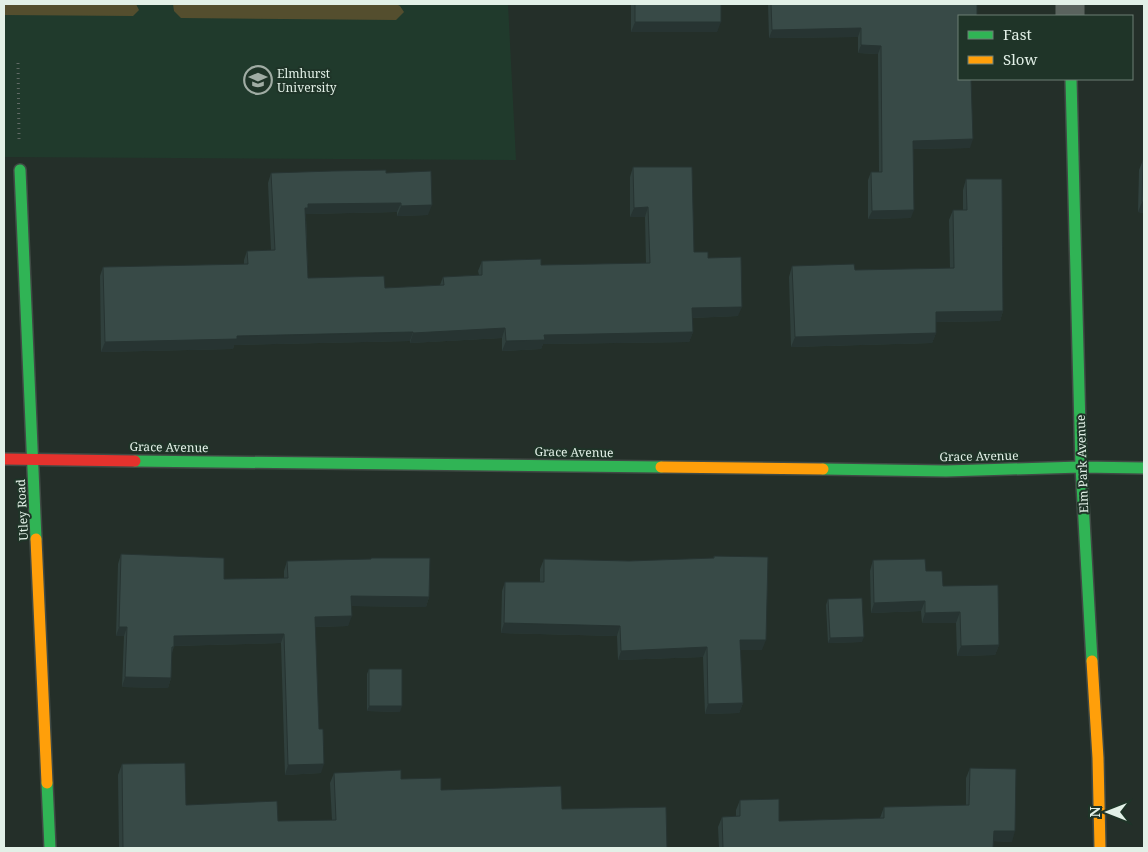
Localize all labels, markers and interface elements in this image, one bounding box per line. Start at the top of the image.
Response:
legend [958,15,1133,80]
text: Fast [1003,24,1032,44]
text: Slow [1003,49,1037,69]
school or university icon: Elmhurst University [243,65,273,95]
place label: Elmhurst University [277,65,337,96]
street label: Elm Park Avenue [1072,415,1092,513]
street label: Grace Avenue [129,438,209,456]
street label: Grace Avenue [534,443,614,461]
street label: Grace Avenue [939,447,1019,465]
street label: Utley Road [12,478,32,541]
north arrow [1083,787,1133,837]
text: N [1085,806,1104,818]

